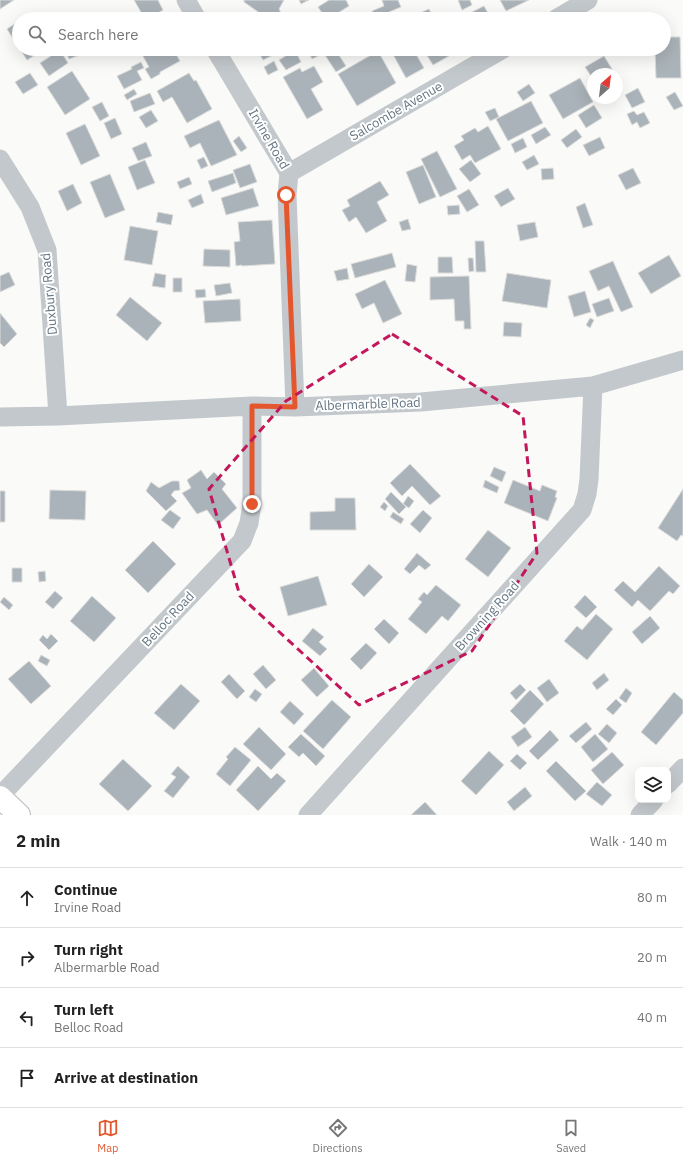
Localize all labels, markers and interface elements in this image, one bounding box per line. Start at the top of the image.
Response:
search box [12,12,671,56]
icon: search [26,23,48,45]
text: Search here [58,25,138,44]
north arrow [587,68,623,104]
street label: Salcombe Avenue [347,78,445,144]
street label: Irvine Road [245,106,293,172]
route start [277,186,295,204]
street label: Duxbury Road [37,252,61,336]
street label: Albermarble Road [315,394,421,414]
route end [243,495,261,513]
street label: Browning Road [451,578,523,654]
street label: Belloc Road [138,588,198,650]
map controls [635,767,671,803]
button: layers [635,767,671,803]
text: 2 min [16,830,60,852]
text: Walk · 140 m [590,833,667,850]
text: Continue [54,880,118,899]
icon: ahead [16,887,38,909]
text: 80 m [637,889,667,906]
text: Irvine Road [54,899,121,916]
text: Turn right [54,940,123,959]
icon: right [16,947,38,969]
text: 20 m [637,949,667,966]
text: Albermarble Road [54,959,160,976]
text: Turn left [54,1000,114,1019]
icon: left [16,1007,38,1029]
text: 40 m [637,1009,667,1026]
text: Belloc Road [54,1019,123,1036]
icon: arrive [16,1067,38,1089]
text: Arrive at destination [54,1068,198,1087]
tab: Map [97,1117,119,1155]
tab: Directions [313,1117,363,1155]
tab: Saved [556,1117,586,1155]

